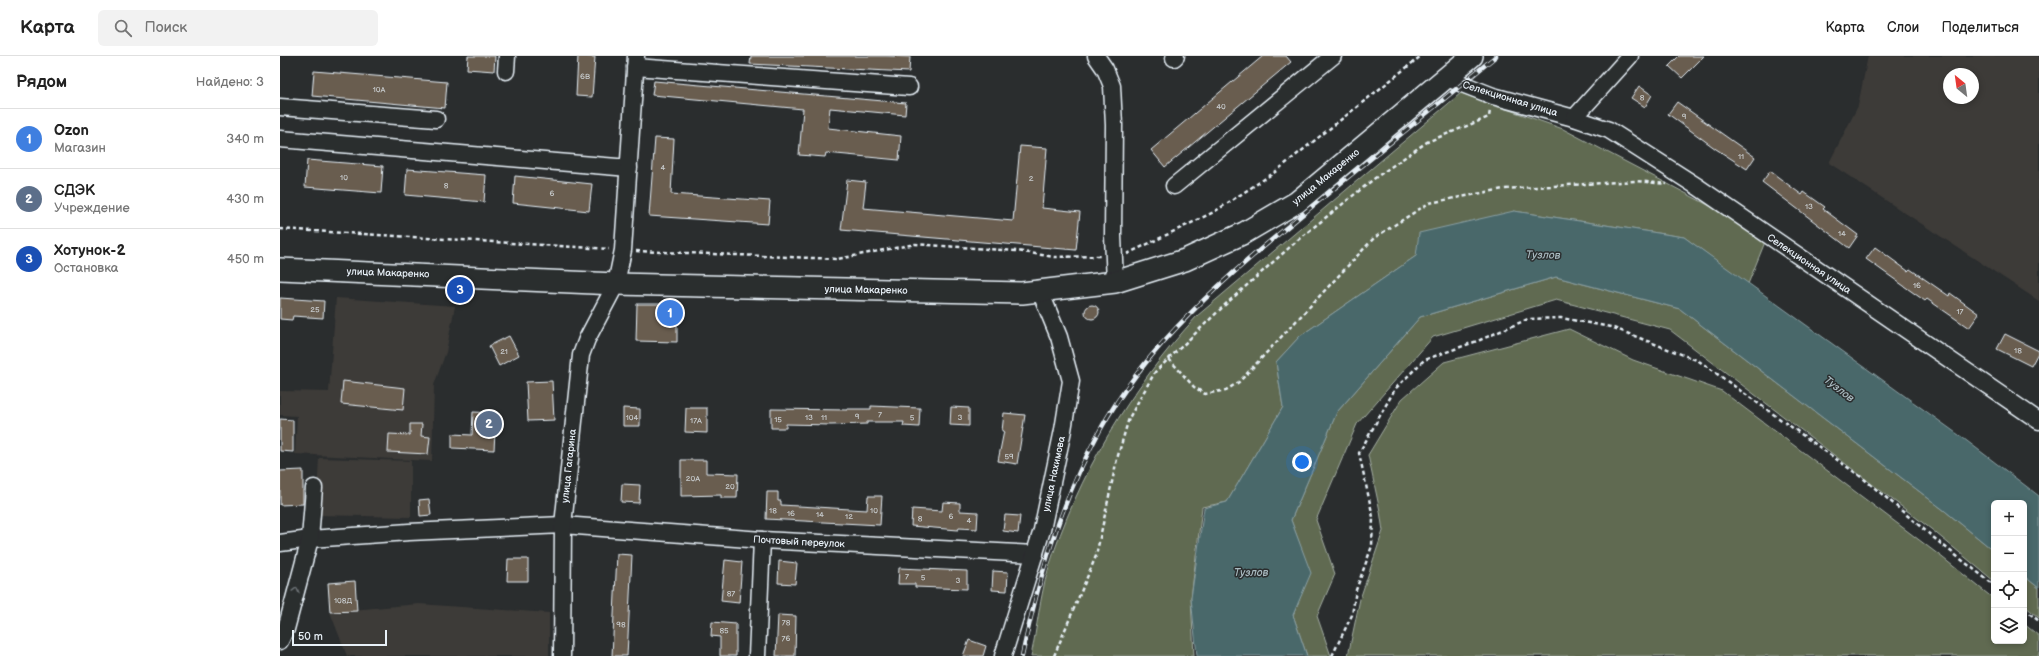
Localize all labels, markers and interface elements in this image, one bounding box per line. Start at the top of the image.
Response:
search box [98,10,378,46]
text: Карта [20,16,74,39]
icon: search [112,17,134,39]
text: Поиск [144,18,187,37]
text: Карта [1825,19,1865,36]
text: Слои [1887,19,1919,36]
text: Поделиться [1941,19,2019,36]
north arrow [1943,68,1979,104]
text: Рядом [16,72,67,92]
house number: 6В [580,72,590,81]
text: Найдено: 3 [196,74,264,90]
street label: Селекционная улица [1461,79,1559,119]
house number: 10А [373,85,385,94]
house number: 8 [1640,93,1645,102]
house number: 40 [1216,102,1226,111]
house number: 9 [1682,112,1687,121]
text: Ozon [54,121,89,140]
text: 1 [26,131,32,147]
text: 340 m [226,131,264,147]
text: Магазин [54,140,106,156]
street label: улица Макаренко [1290,146,1362,208]
house number: 11 [1738,152,1744,161]
house number: 4 [661,163,666,172]
house number: 10 [340,173,348,182]
house number: 2 [1029,174,1034,183]
text: СДЭК [54,181,95,200]
house number: 8 [444,181,449,190]
house number: 6 [550,189,555,198]
text: 2 [25,191,33,207]
text: 430 m [226,191,264,207]
text: Учреждение [54,200,130,216]
house number: 13 [1805,202,1813,211]
house number: 14 [1838,229,1846,238]
street label: Селекционная улица [1765,231,1853,297]
text: Хотунок-2 [54,241,126,260]
water label: Тузлов [1526,248,1561,262]
text: 3 [25,251,33,267]
text: 450 m [227,251,264,267]
text: Остановка [54,260,119,276]
street label: улица Макаренко [346,266,430,280]
pin: 3 [447,275,473,305]
house number: 16 [1913,281,1921,290]
street label: улица Макаренко [824,283,908,297]
pin: 1 [657,298,683,328]
house number: 25 [310,305,320,314]
house number: 17 [1956,307,1964,316]
house number: 18 [2014,346,2022,355]
house number: 21 [500,347,508,356]
water label: Тузлов [1821,373,1857,405]
pin: 2 [476,409,502,439]
house number: 7 [878,410,882,419]
house number: 9 [855,412,860,421]
house number: 104 [626,413,638,422]
house number: 13 [805,413,813,422]
house number: 11 [821,413,827,422]
house number: 5 [910,413,915,422]
house number: 3 [958,413,963,422]
house number: 15 [774,415,782,424]
house number: 17А [690,416,702,425]
street label: улица Гагарина [559,428,579,504]
street label: улица Нахимова [1040,435,1068,513]
house number: 59 [1004,452,1014,461]
your location [1292,452,1312,472]
house number: 20А [686,474,700,483]
house number: 20 [725,482,735,491]
map controls [1991,500,2027,644]
button: + [1991,500,2027,536]
house number: 18 [769,506,777,515]
house number: 10 [870,506,878,515]
house number: 16 [787,509,795,518]
house number: 14 [816,510,824,519]
house number: 12 [845,512,853,521]
house number: 6 [949,512,954,521]
house number: 8 [918,514,923,523]
house number: 4 [967,516,972,525]
street label: Почтовый переулок [753,534,846,550]
button: − [1991,536,2027,572]
water label: Тузлов [1234,566,1269,579]
house number: 7 [905,572,909,581]
button: locate [1991,572,2027,608]
house number: 5 [921,573,926,582]
house number: 3 [956,576,961,585]
one-way arrow [291,587,300,594]
house number: 87 [727,589,735,598]
house number: 108Д [334,596,352,605]
button: layers [1991,608,2027,644]
house number: 78 [782,618,791,627]
house number: 98 [616,620,626,629]
house number: 85 [719,626,729,635]
scale bar [292,628,387,647]
text: 50 m [298,630,323,643]
house number: 76 [782,634,791,643]

